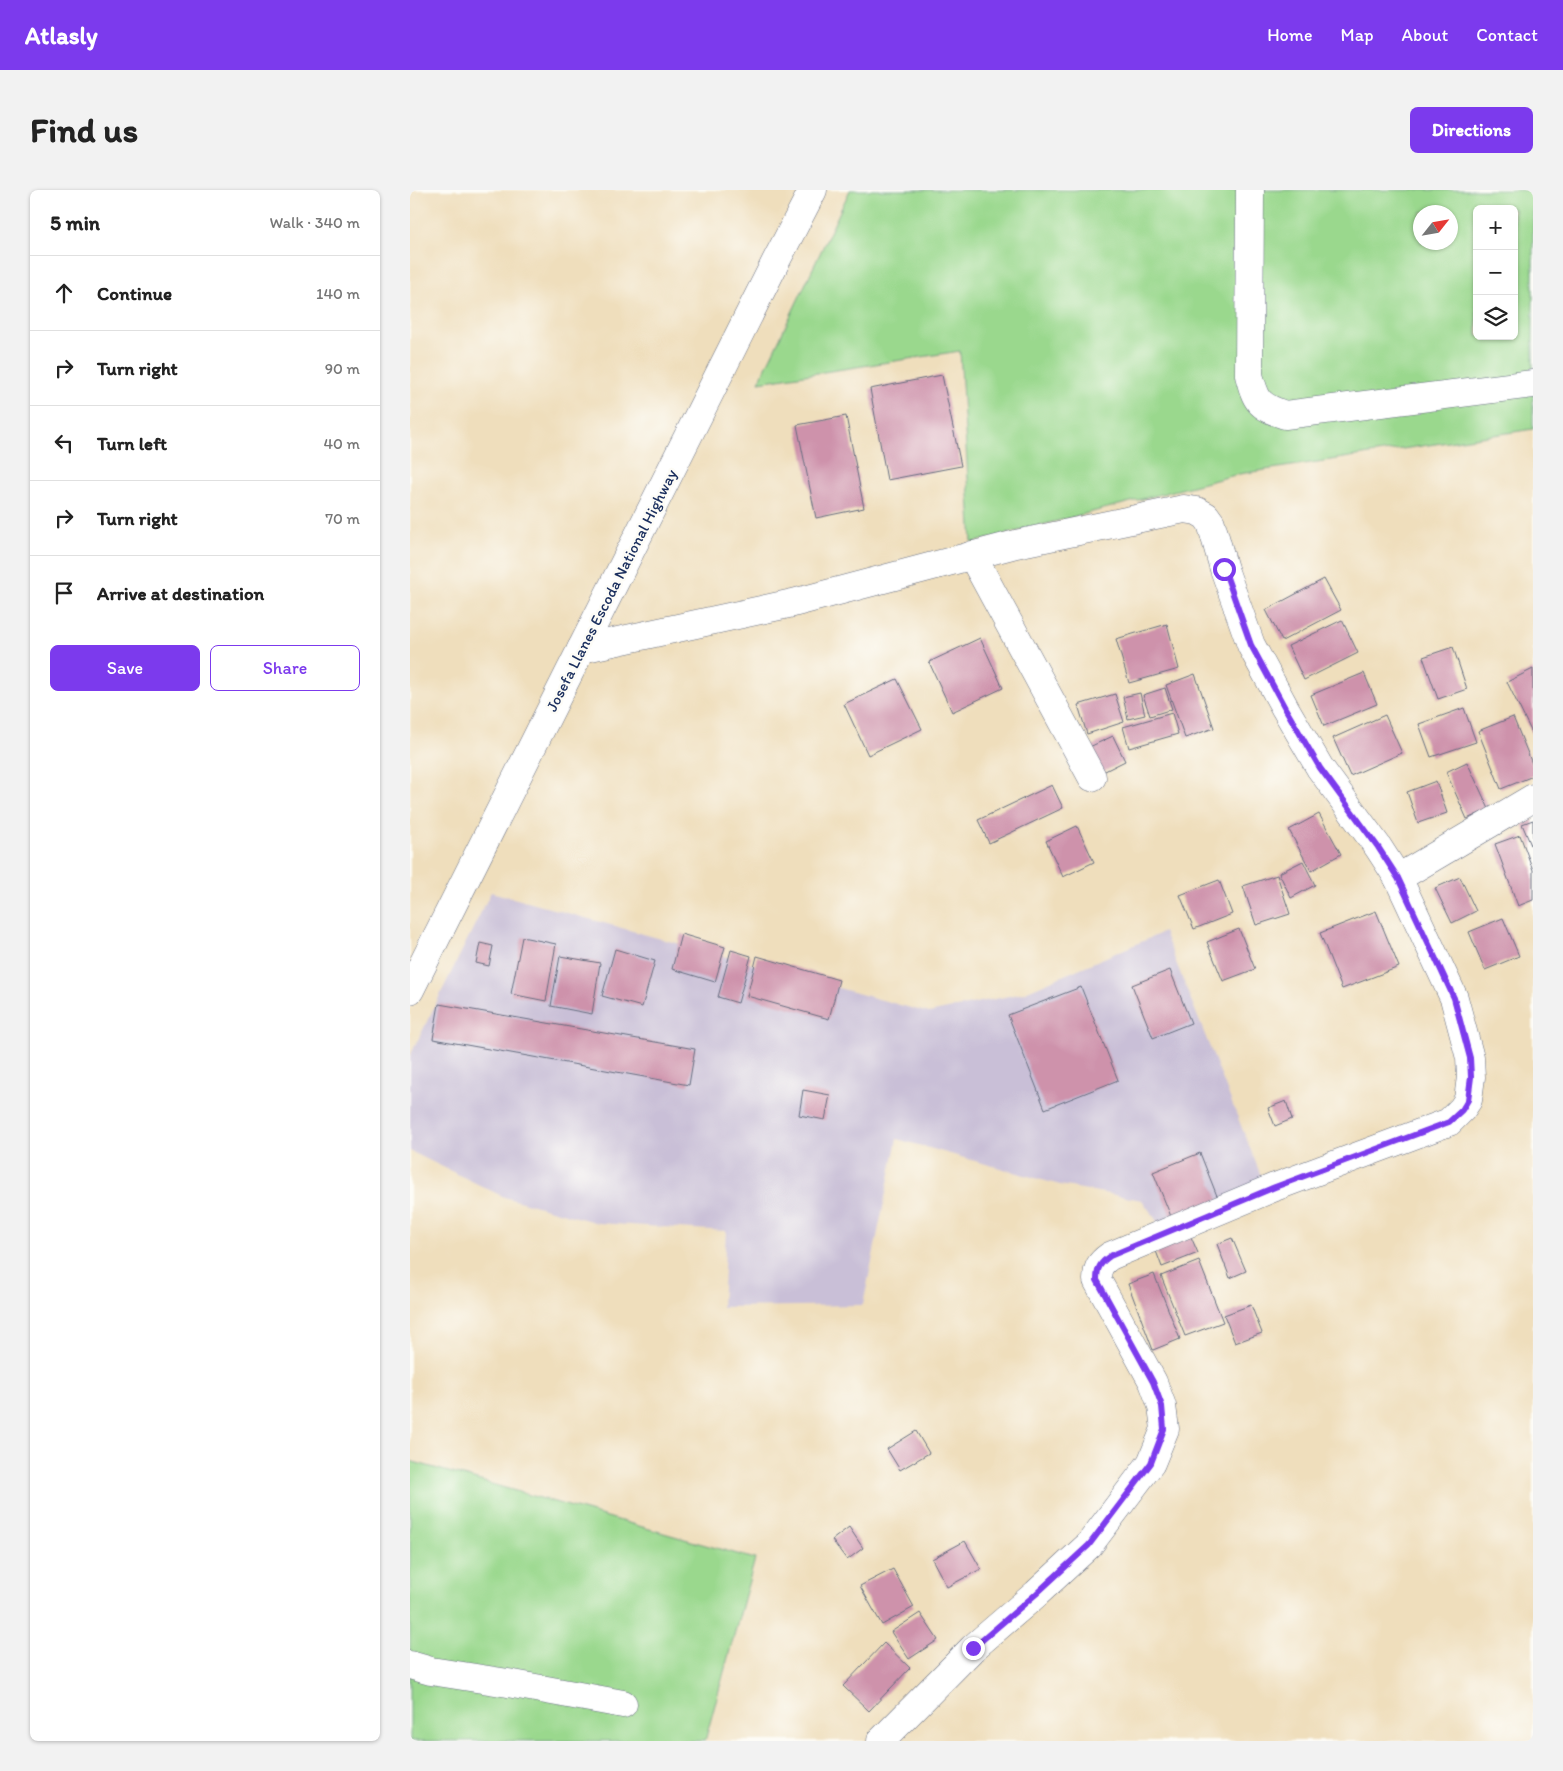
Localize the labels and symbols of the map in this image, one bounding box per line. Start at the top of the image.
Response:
north arrow [1413,205,1458,250]
street label: Josefa Llanes Escoda National Highway [542,465,681,715]
route start [1213,558,1236,581]
route end [962,1637,985,1660]

